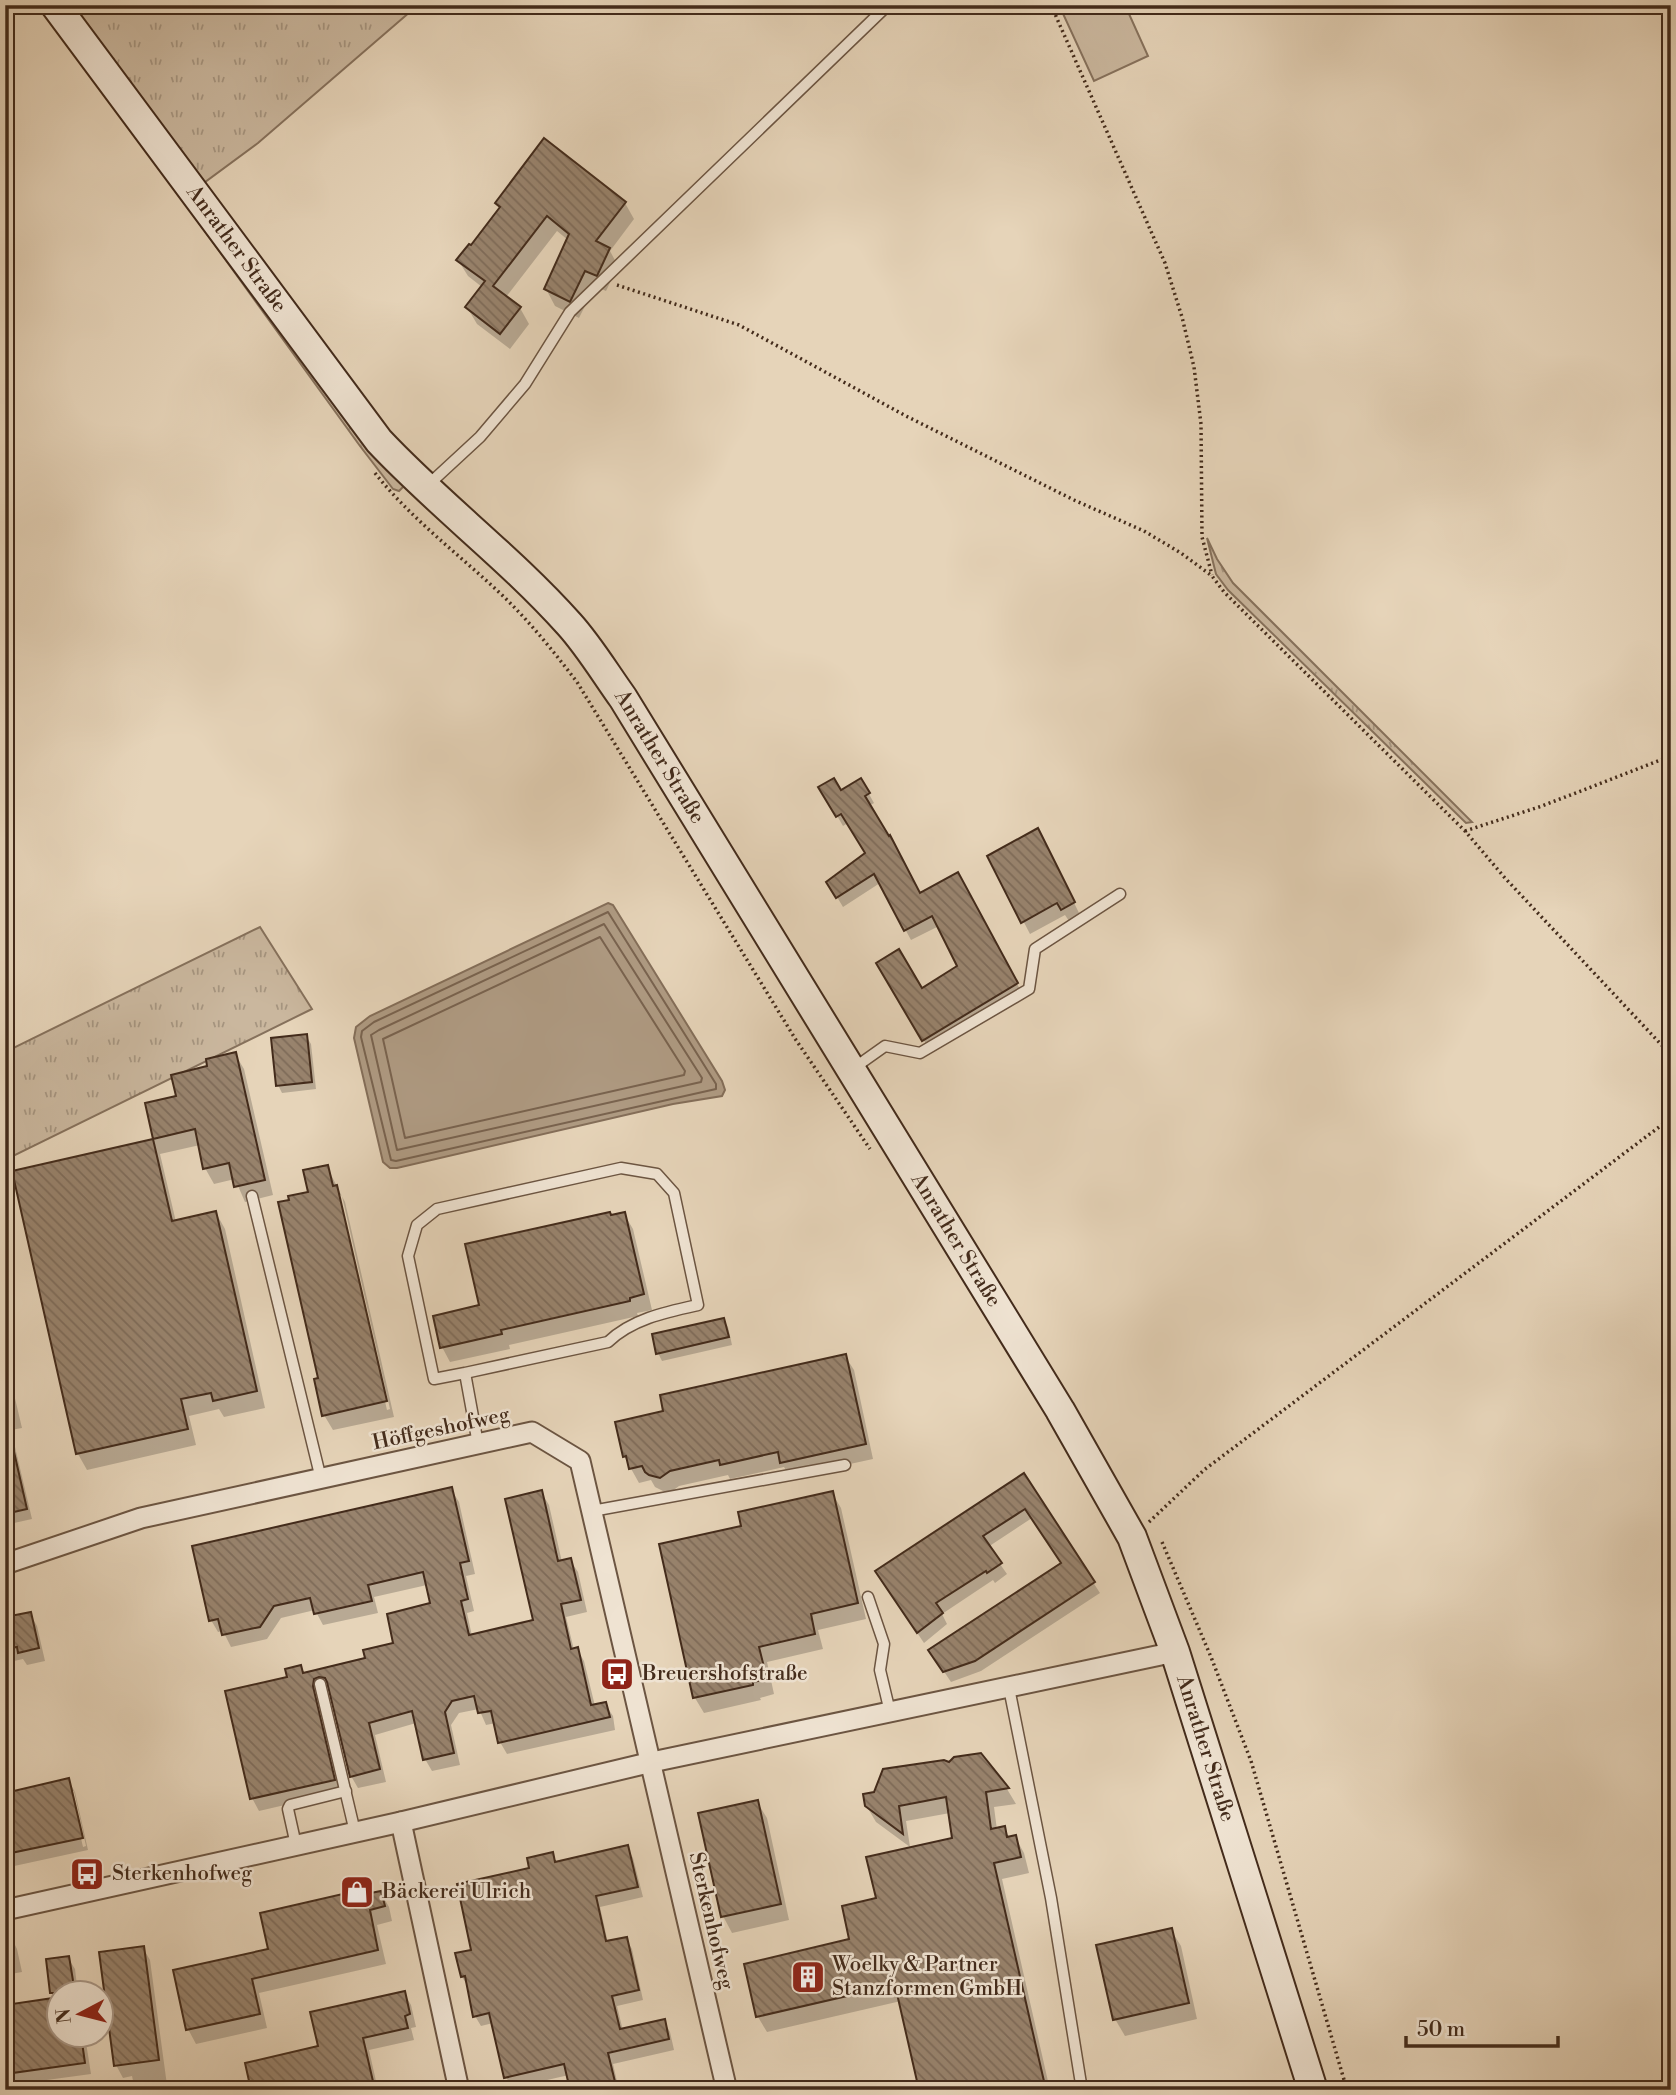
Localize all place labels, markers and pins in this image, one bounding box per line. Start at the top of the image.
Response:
bus stop icon: Breuershofstraße [598,1655,636,1693]
place label: Breuershofstraße [641,1661,808,1687]
bus stop icon: Sterkenhofweg [68,1855,106,1893]
place label: Sterkenhofweg [112,1861,252,1887]
shop icon: Bäckerei Ulrich [338,1873,376,1911]
place label: Bäckerei Ulrich [381,1879,532,1905]
place label: Woelky & Partner Stanzformen GmbH [831,1952,1022,2002]
building icon: Woelky & Partner Stanzformen GmbH [789,1958,827,1996]

